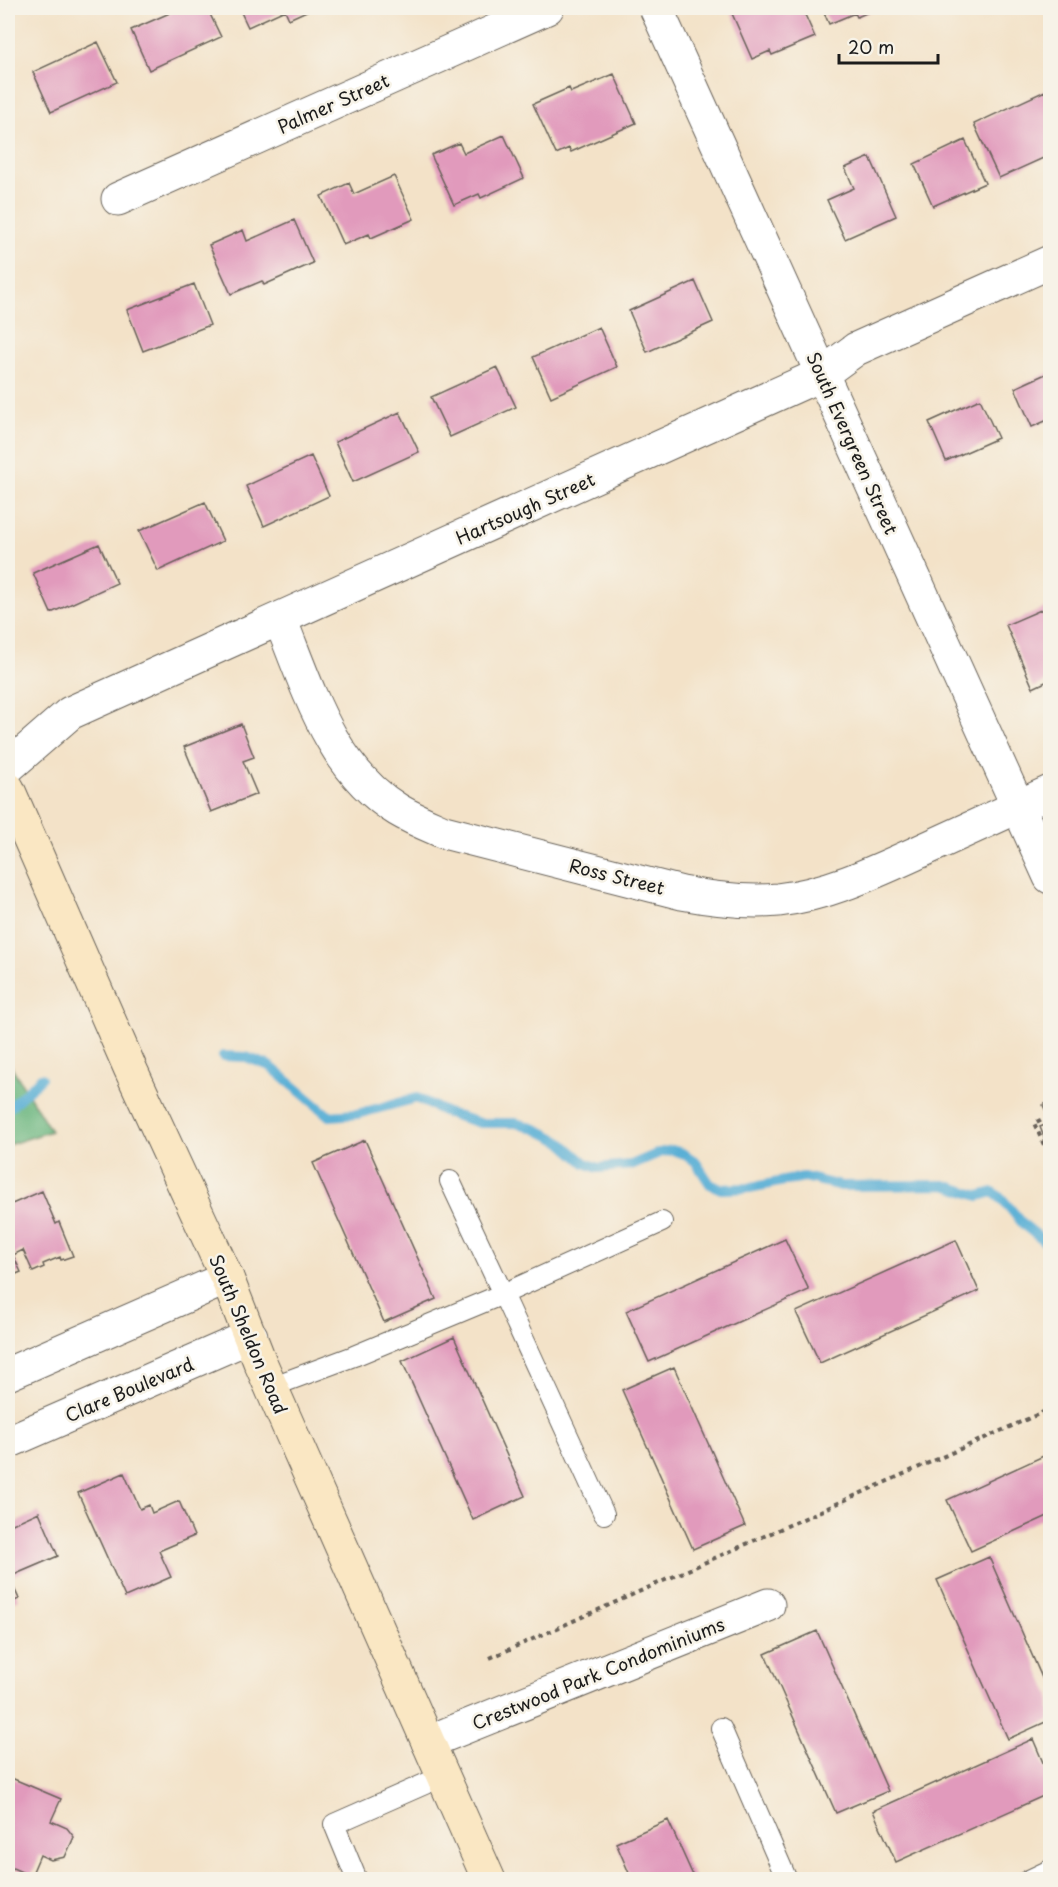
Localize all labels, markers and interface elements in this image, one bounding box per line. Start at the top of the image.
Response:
scale bar [839,27,938,65]
text: 20 m [848,33,894,60]
street label: Palmer Street [273,66,393,140]
street label: South Evergreen Street [801,348,905,538]
street label: Hartsough Street [451,465,599,551]
street label: Ross Street [566,851,668,901]
street label: South Sheldon Road [203,1250,295,1418]
street label: Clare Boulevard [61,1350,197,1428]
street label: Crestwood Park Condominiums [468,1610,728,1736]

